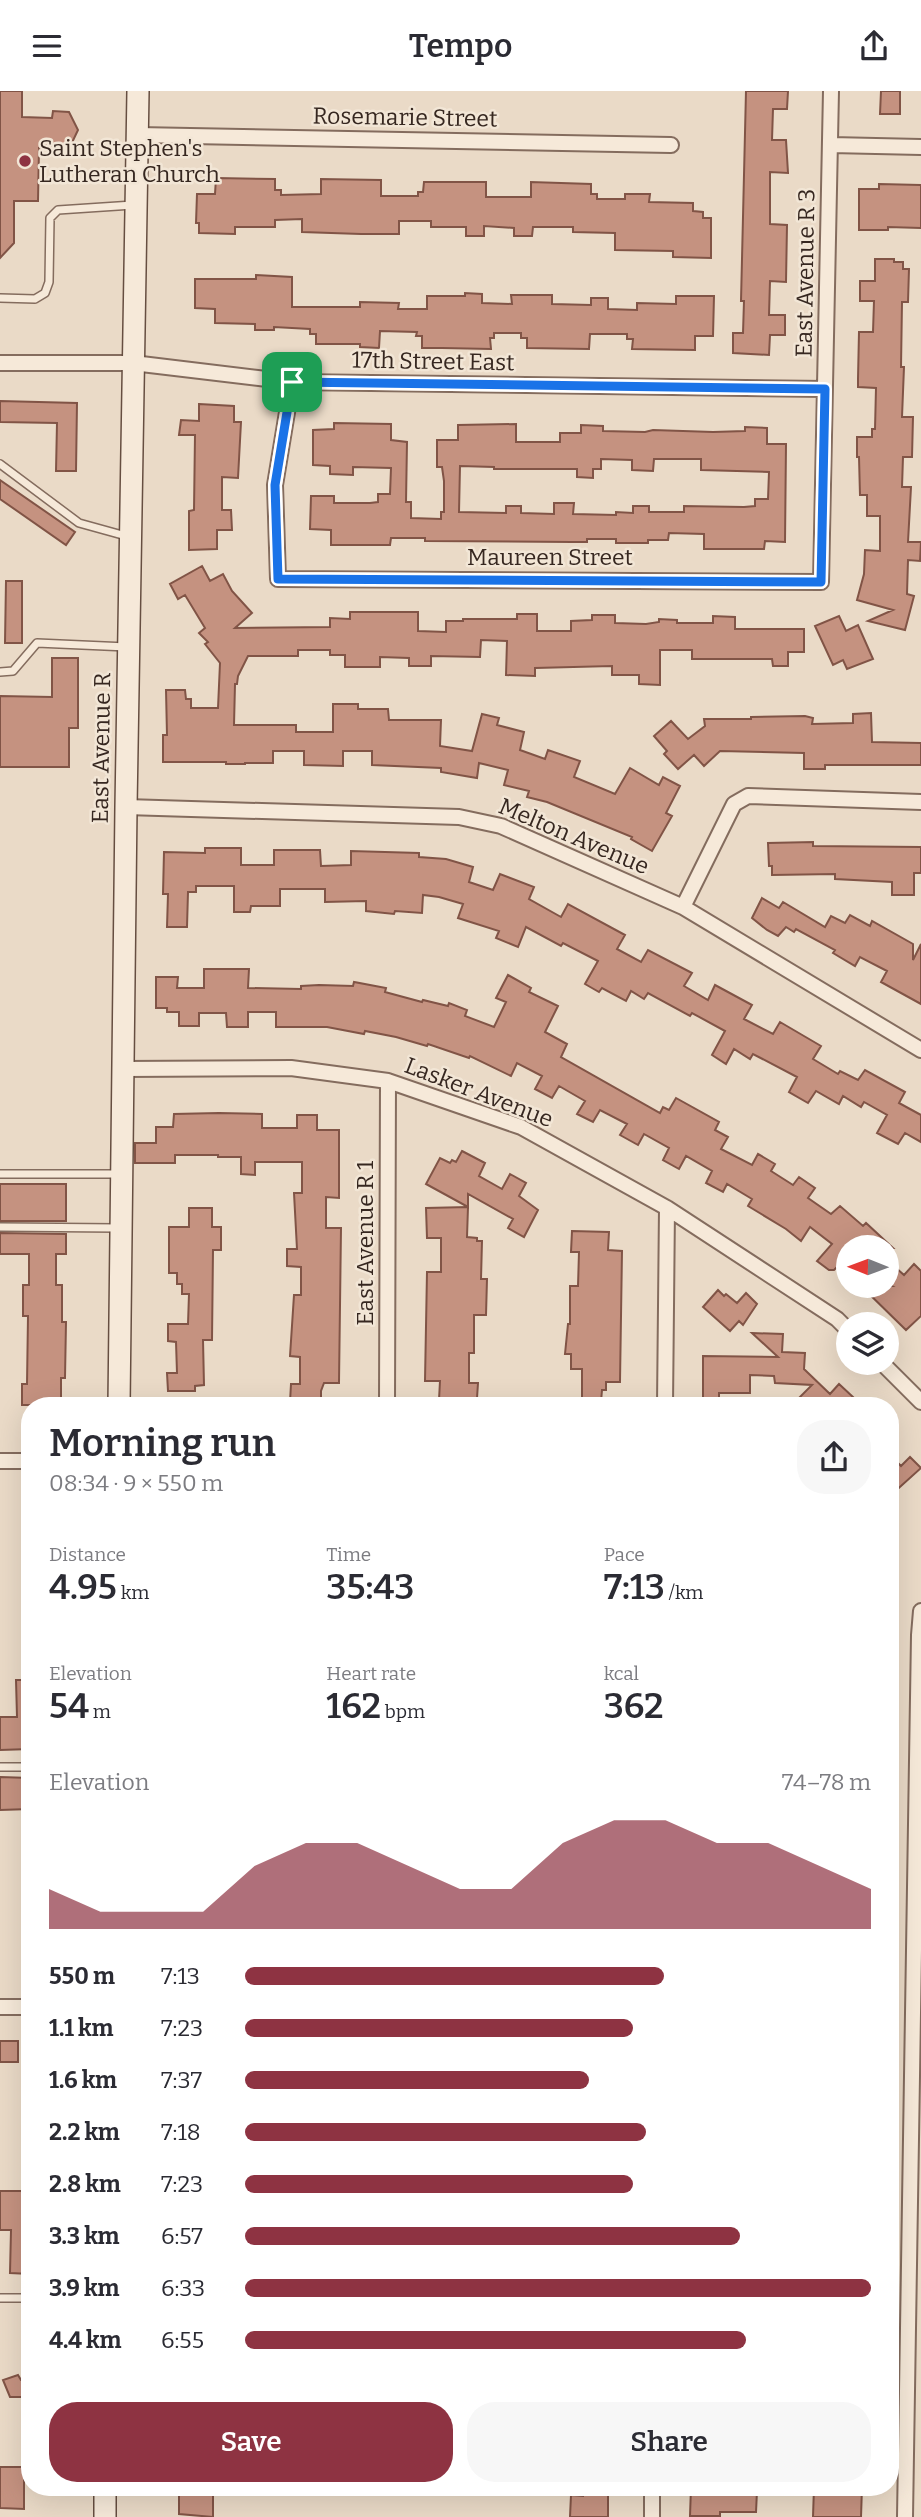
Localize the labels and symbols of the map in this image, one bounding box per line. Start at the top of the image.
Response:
street label: Rosemarie Street [312,101,498,133]
place label: Saint Stephen's Lutheran Church [39,134,220,188]
marker: Saint Stephen's Lutheran Church [17,153,33,169]
street label: East Avenue R 3 [790,188,820,358]
street label: 17th Street East [351,346,515,376]
pin [262,352,322,412]
street label: Maureen Street [467,543,633,571]
street label: East Avenue R [86,672,116,824]
street label: Melton Avenue [495,792,653,880]
street label: Lasker Avenue [401,1051,557,1133]
street label: East Avenue R 1 [351,1160,379,1325]
north arrow [836,1235,900,1299]

